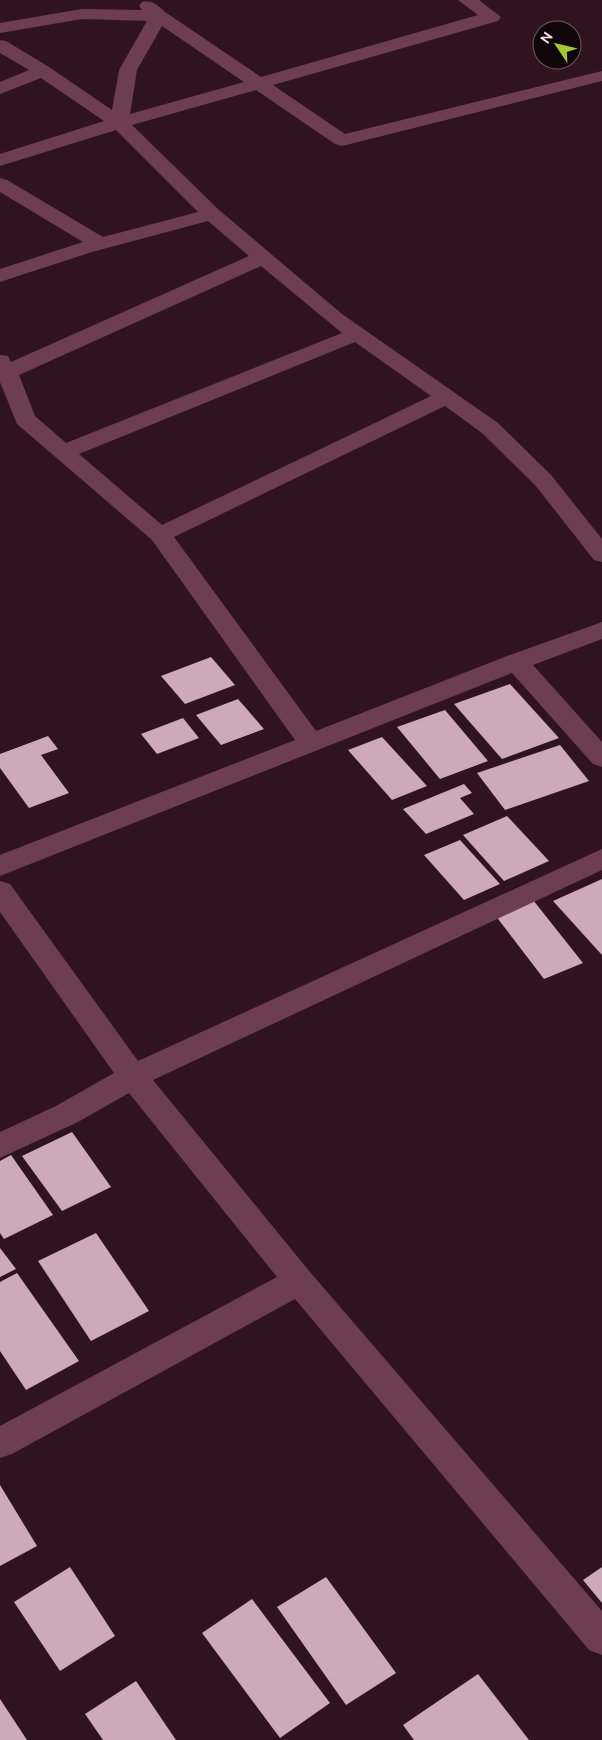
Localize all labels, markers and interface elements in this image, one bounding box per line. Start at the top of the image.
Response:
north arrow [532,20,582,70]
text: N [537,29,556,46]

